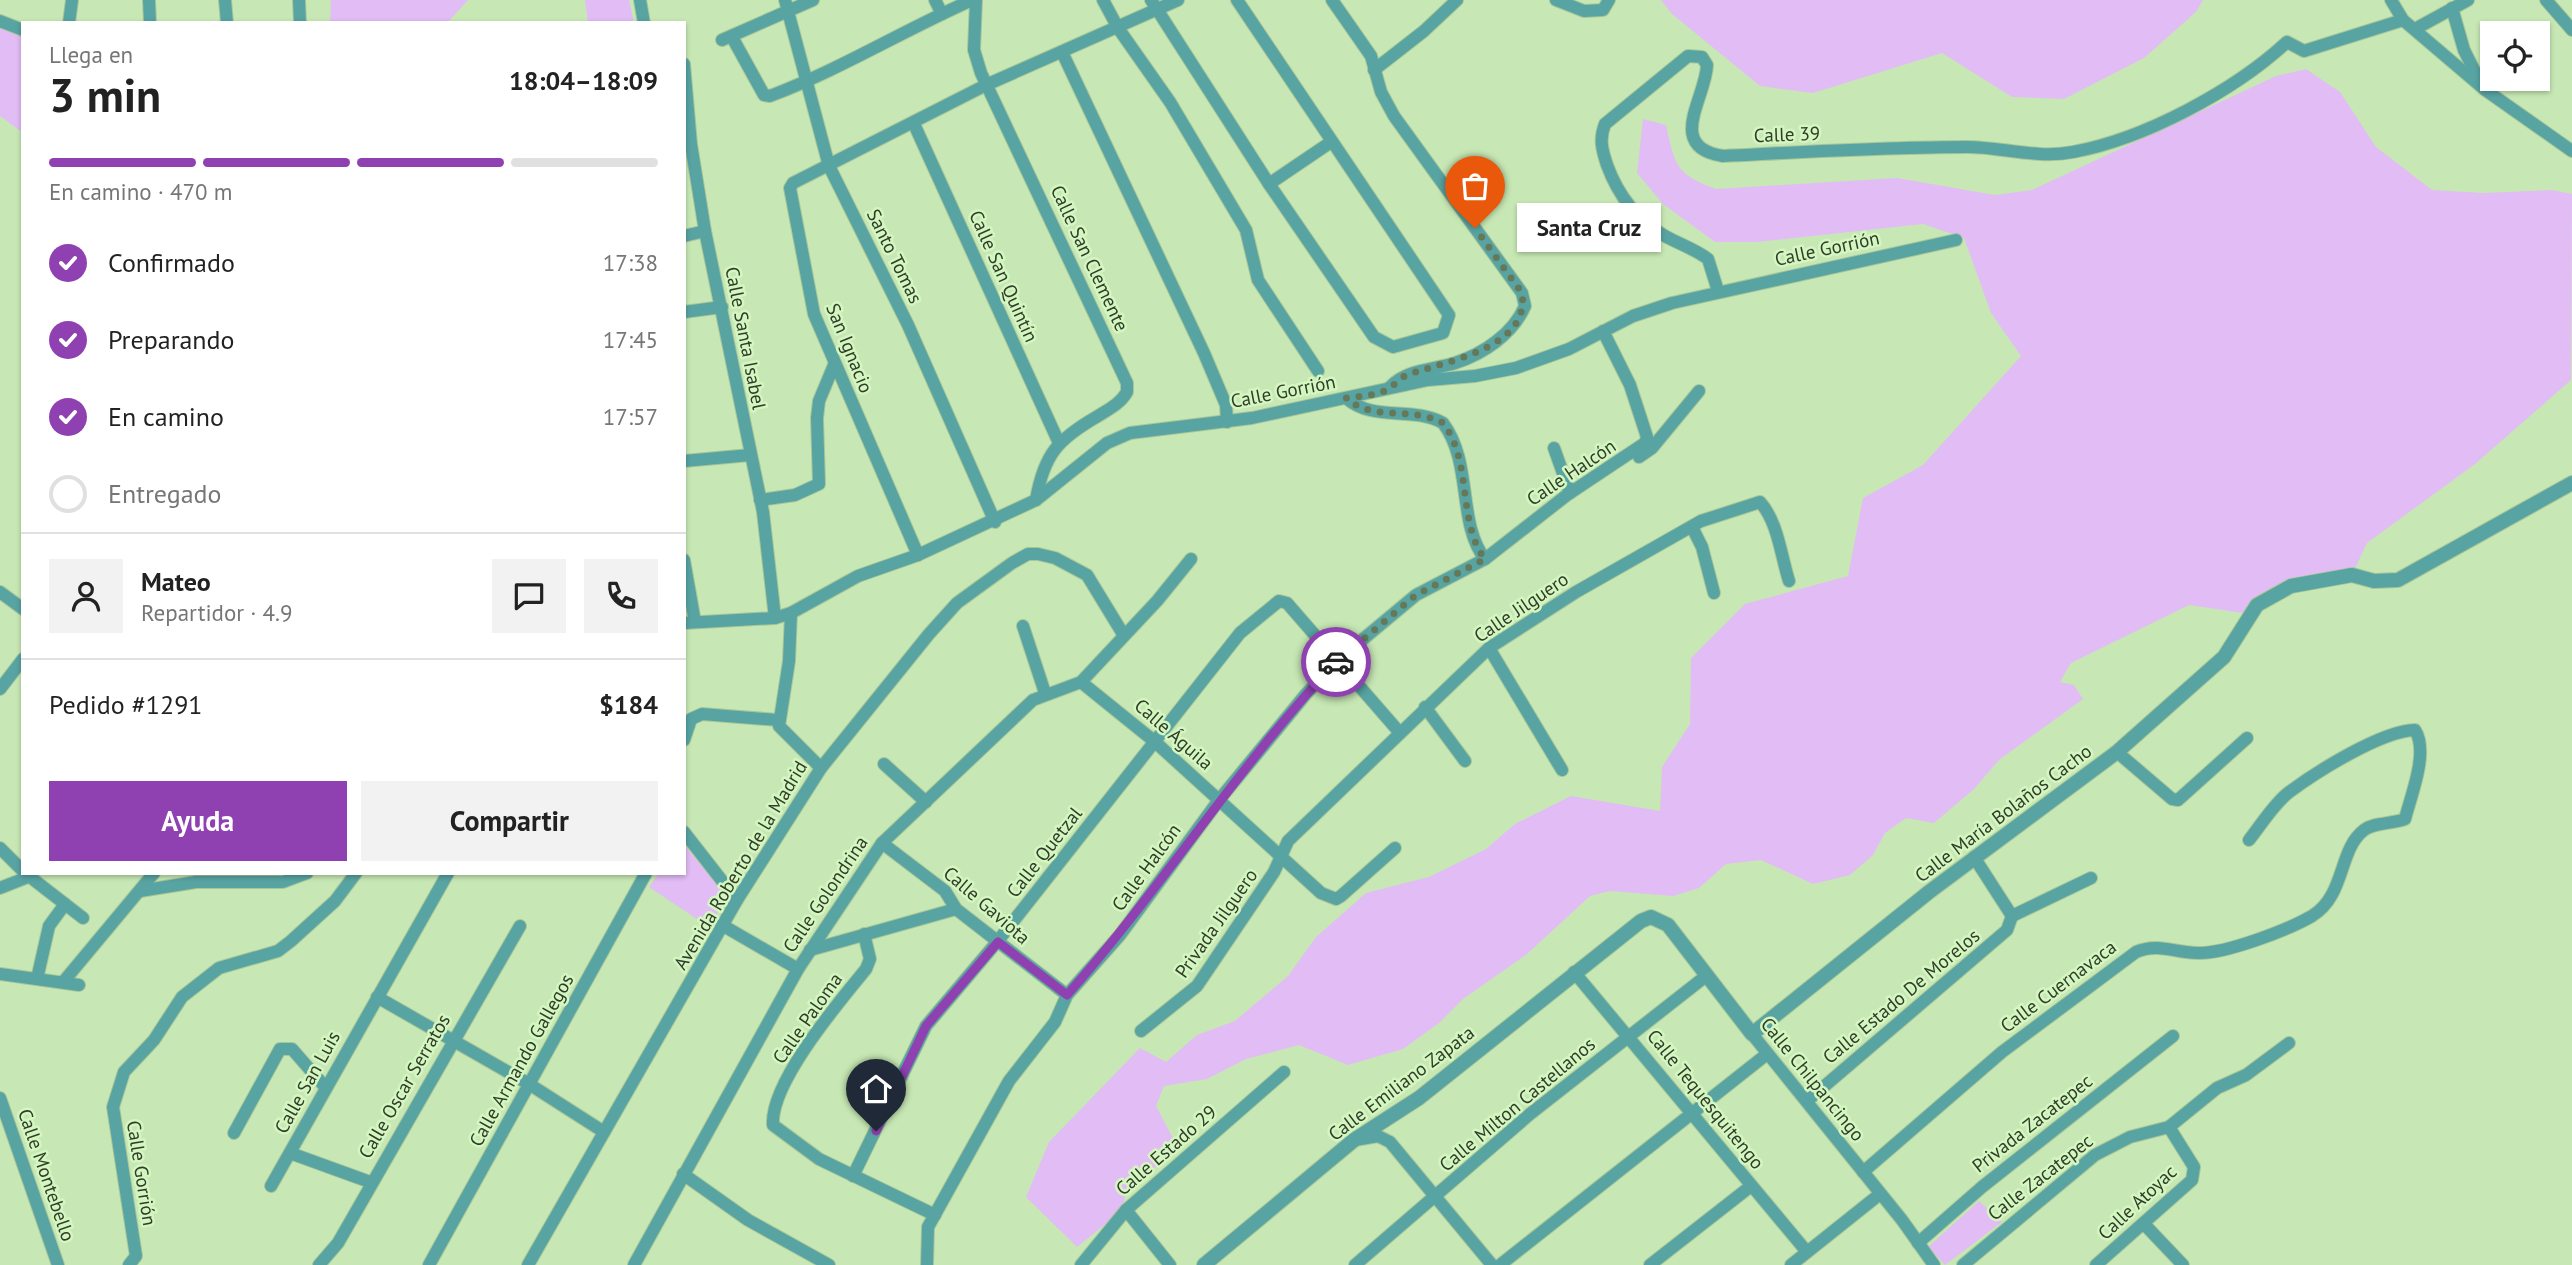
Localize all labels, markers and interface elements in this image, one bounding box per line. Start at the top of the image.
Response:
map controls [2480,21,2550,91]
button: locate [2480,21,2550,91]
text: Llega en [49,40,133,69]
text: 18:04–18:09 [509,64,658,97]
text: 3 min [49,65,161,125]
street label: Calle 39 [1753,121,1821,147]
pin [1445,156,1505,228]
icon: bag [1456,167,1494,205]
text: En camino · 470 m [49,177,232,206]
street label: Calle San Clemente [1046,181,1134,335]
callout: Santa Cruz [1517,204,1660,252]
street label: Santo Tomas [862,205,928,307]
street label: Calle San Quintín [964,207,1044,345]
text: Santa Cruz [1537,213,1641,242]
street label: Calle Gorrión [1773,225,1881,271]
icon: check [49,244,87,282]
text: Confirmado [108,246,235,279]
text: 17:38 [603,248,658,277]
street label: Calle Santa Isabel [720,265,772,412]
street label: San Ignacio [821,300,879,396]
icon: check [49,321,87,359]
text: Preparando [108,323,235,356]
text: 17:45 [603,325,658,354]
street label: Calle Gorrión [1229,369,1337,413]
icon: check [49,398,87,436]
text: En camino [108,400,224,433]
text: 17:57 [603,402,658,431]
street label: Calle Halcón [1522,433,1620,511]
text: Entregado [108,477,222,510]
button: person [49,559,123,633]
button: chat [492,559,566,633]
button: phone [584,559,658,633]
text: Mateo [141,565,211,598]
street label: Calle Jilguero [1469,567,1573,647]
text: Repartidor · 4.9 [141,598,293,627]
courier [1301,627,1371,697]
icon: car [1317,643,1355,681]
text: Pedido #1291 [49,688,202,721]
text: $184 [599,688,658,721]
street label: Calle Águila [1130,693,1218,775]
street label: Calle María Bolaños Cacho [1910,739,2096,887]
street label: Avenida Roberto de la Madrid [668,756,812,974]
button: Ayuda [49,781,347,861]
button: Compartir [361,781,658,861]
street label: Calle Quetzal [1001,801,1087,902]
street label: Calle Halcón [1106,819,1186,915]
street label: Calle Golondrina [777,831,873,957]
street label: Calle Gaviota [939,861,1035,949]
street label: Privada Jilguero [1170,864,1262,982]
street label: Calle Estado De Morelos [1818,923,1984,1069]
street label: Calle Cuernavaca [1995,935,2121,1037]
street label: Calle Paloma [767,968,847,1068]
street label: Calle Armando Gallegos [464,970,578,1150]
street label: Calle Oscar Serratos [353,1010,455,1162]
street label: Calle Chilpancingo [1756,1012,1870,1146]
street label: Calle Emiliano Zapata [1323,1020,1479,1146]
street label: Calle Tequesquitengo [1642,1024,1770,1174]
street label: Calle San Luis [269,1027,345,1137]
street label: Calle Milton Castellanos [1434,1032,1600,1176]
pin [846,1059,906,1131]
street label: Privada Zacatepec [1967,1069,2097,1177]
icon: home [857,1070,895,1108]
street label: Calle Estado 29 [1111,1100,1221,1200]
street label: Calle Montebello [13,1106,81,1244]
street label: Calle Gorrión [122,1119,162,1227]
street label: Calle Zacatepec [1983,1128,2097,1226]
street label: Calle Atoyac [2093,1159,2181,1245]

